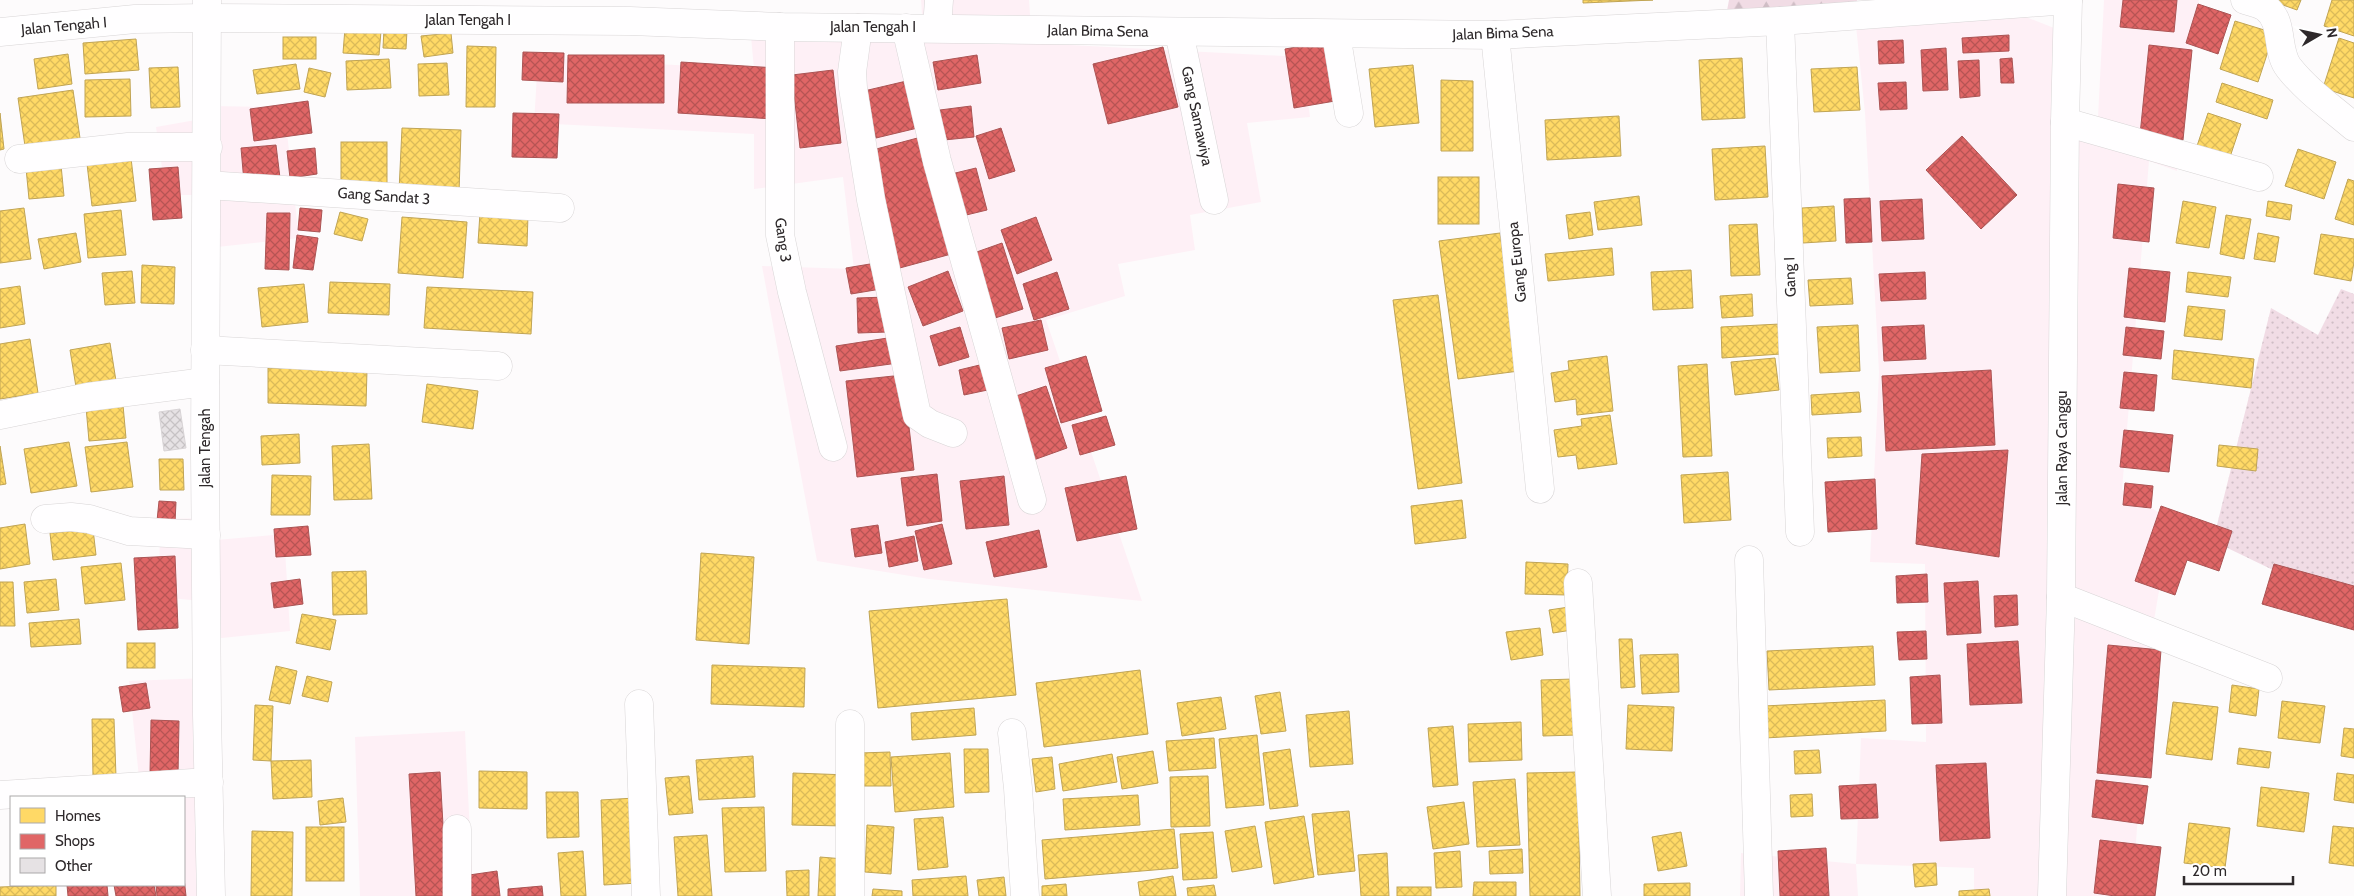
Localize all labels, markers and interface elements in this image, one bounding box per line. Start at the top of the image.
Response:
north arrow [2294,10,2344,60]
street label: Jalan Tengah I [424,11,511,29]
street label: Jalan Tengah I [19,13,108,39]
street label: Jalan Tengah I [829,18,916,36]
street label: Jalan Bima Sena [1046,21,1150,41]
street label: Jalan Bima Sena [1451,22,1555,44]
text: N [2322,27,2342,39]
street label: Gang Samawiya [1178,65,1217,168]
street label: Gang Sandat 3 [337,184,431,208]
street label: Gang 3 [771,217,795,263]
street label: Gang Europa [1504,220,1530,303]
street label: Gang I [1780,257,1800,297]
street label: Jalan Raya Canggu [2053,391,2071,506]
street label: Jalan Tengah [196,408,214,489]
legend [10,796,185,886]
text: Homes [55,807,101,825]
text: Shops [55,832,95,850]
scale bar [2184,854,2293,886]
text: Other [55,857,92,875]
text: 20 m [2192,862,2227,880]

